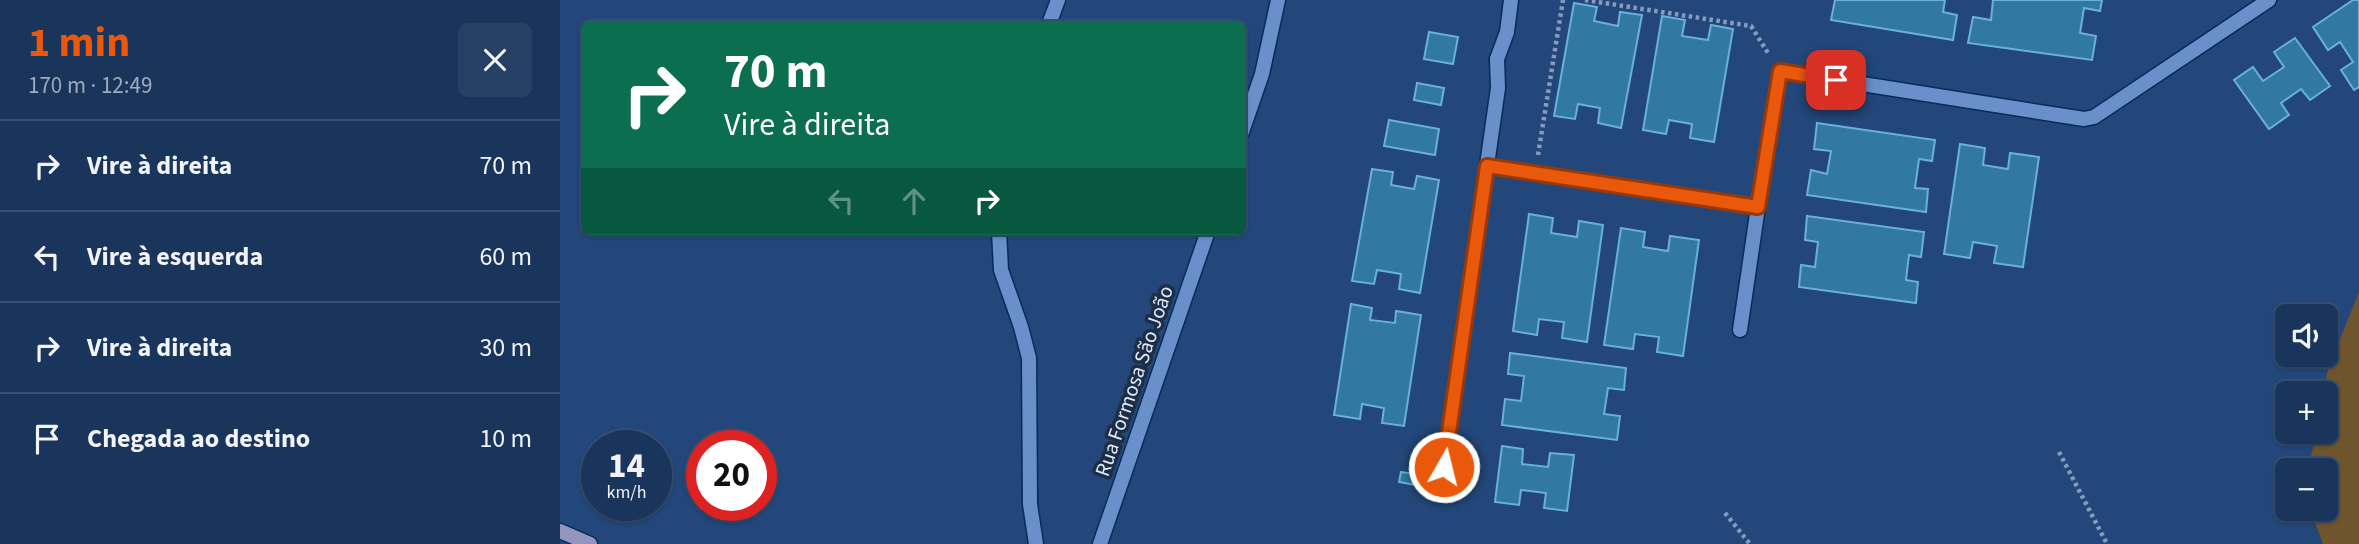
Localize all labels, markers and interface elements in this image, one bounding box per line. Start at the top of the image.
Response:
text: 1 min [28,13,130,73]
button: close [458,23,532,97]
text: 70 m [724,37,828,107]
icon: right [609,49,700,140]
pin [1806,50,1866,110]
icon: arrive [1817,61,1855,99]
text: 170 m · 12:49 [28,69,152,102]
text: Vire à direita [724,102,890,148]
icon: right [28,147,66,185]
text: Vire à direita [87,147,232,184]
text: 70 m [479,147,532,184]
icon: left [822,182,860,220]
icon: ahead [895,182,933,220]
icon: right [968,182,1006,220]
icon: left [28,238,66,276]
text: Vire à esquerda [87,238,263,275]
text: 60 m [479,238,532,275]
street label: Rua Formosa São João [1087,282,1181,480]
map controls [2275,304,2338,521]
button: sound [2275,304,2338,367]
icon: right [28,329,66,367]
text: Vire à direita [87,329,232,366]
text: 30 m [479,329,532,366]
button: + [2275,381,2338,444]
icon: arrive [28,420,66,458]
text: Chegada ao destino [87,420,310,457]
text: 10 m [479,420,532,457]
speed limit sign: 20 [686,430,777,521]
position arrow [1407,430,1481,504]
text: 14 [608,441,645,491]
button: − [2275,458,2338,521]
text: km/h [607,480,646,505]

